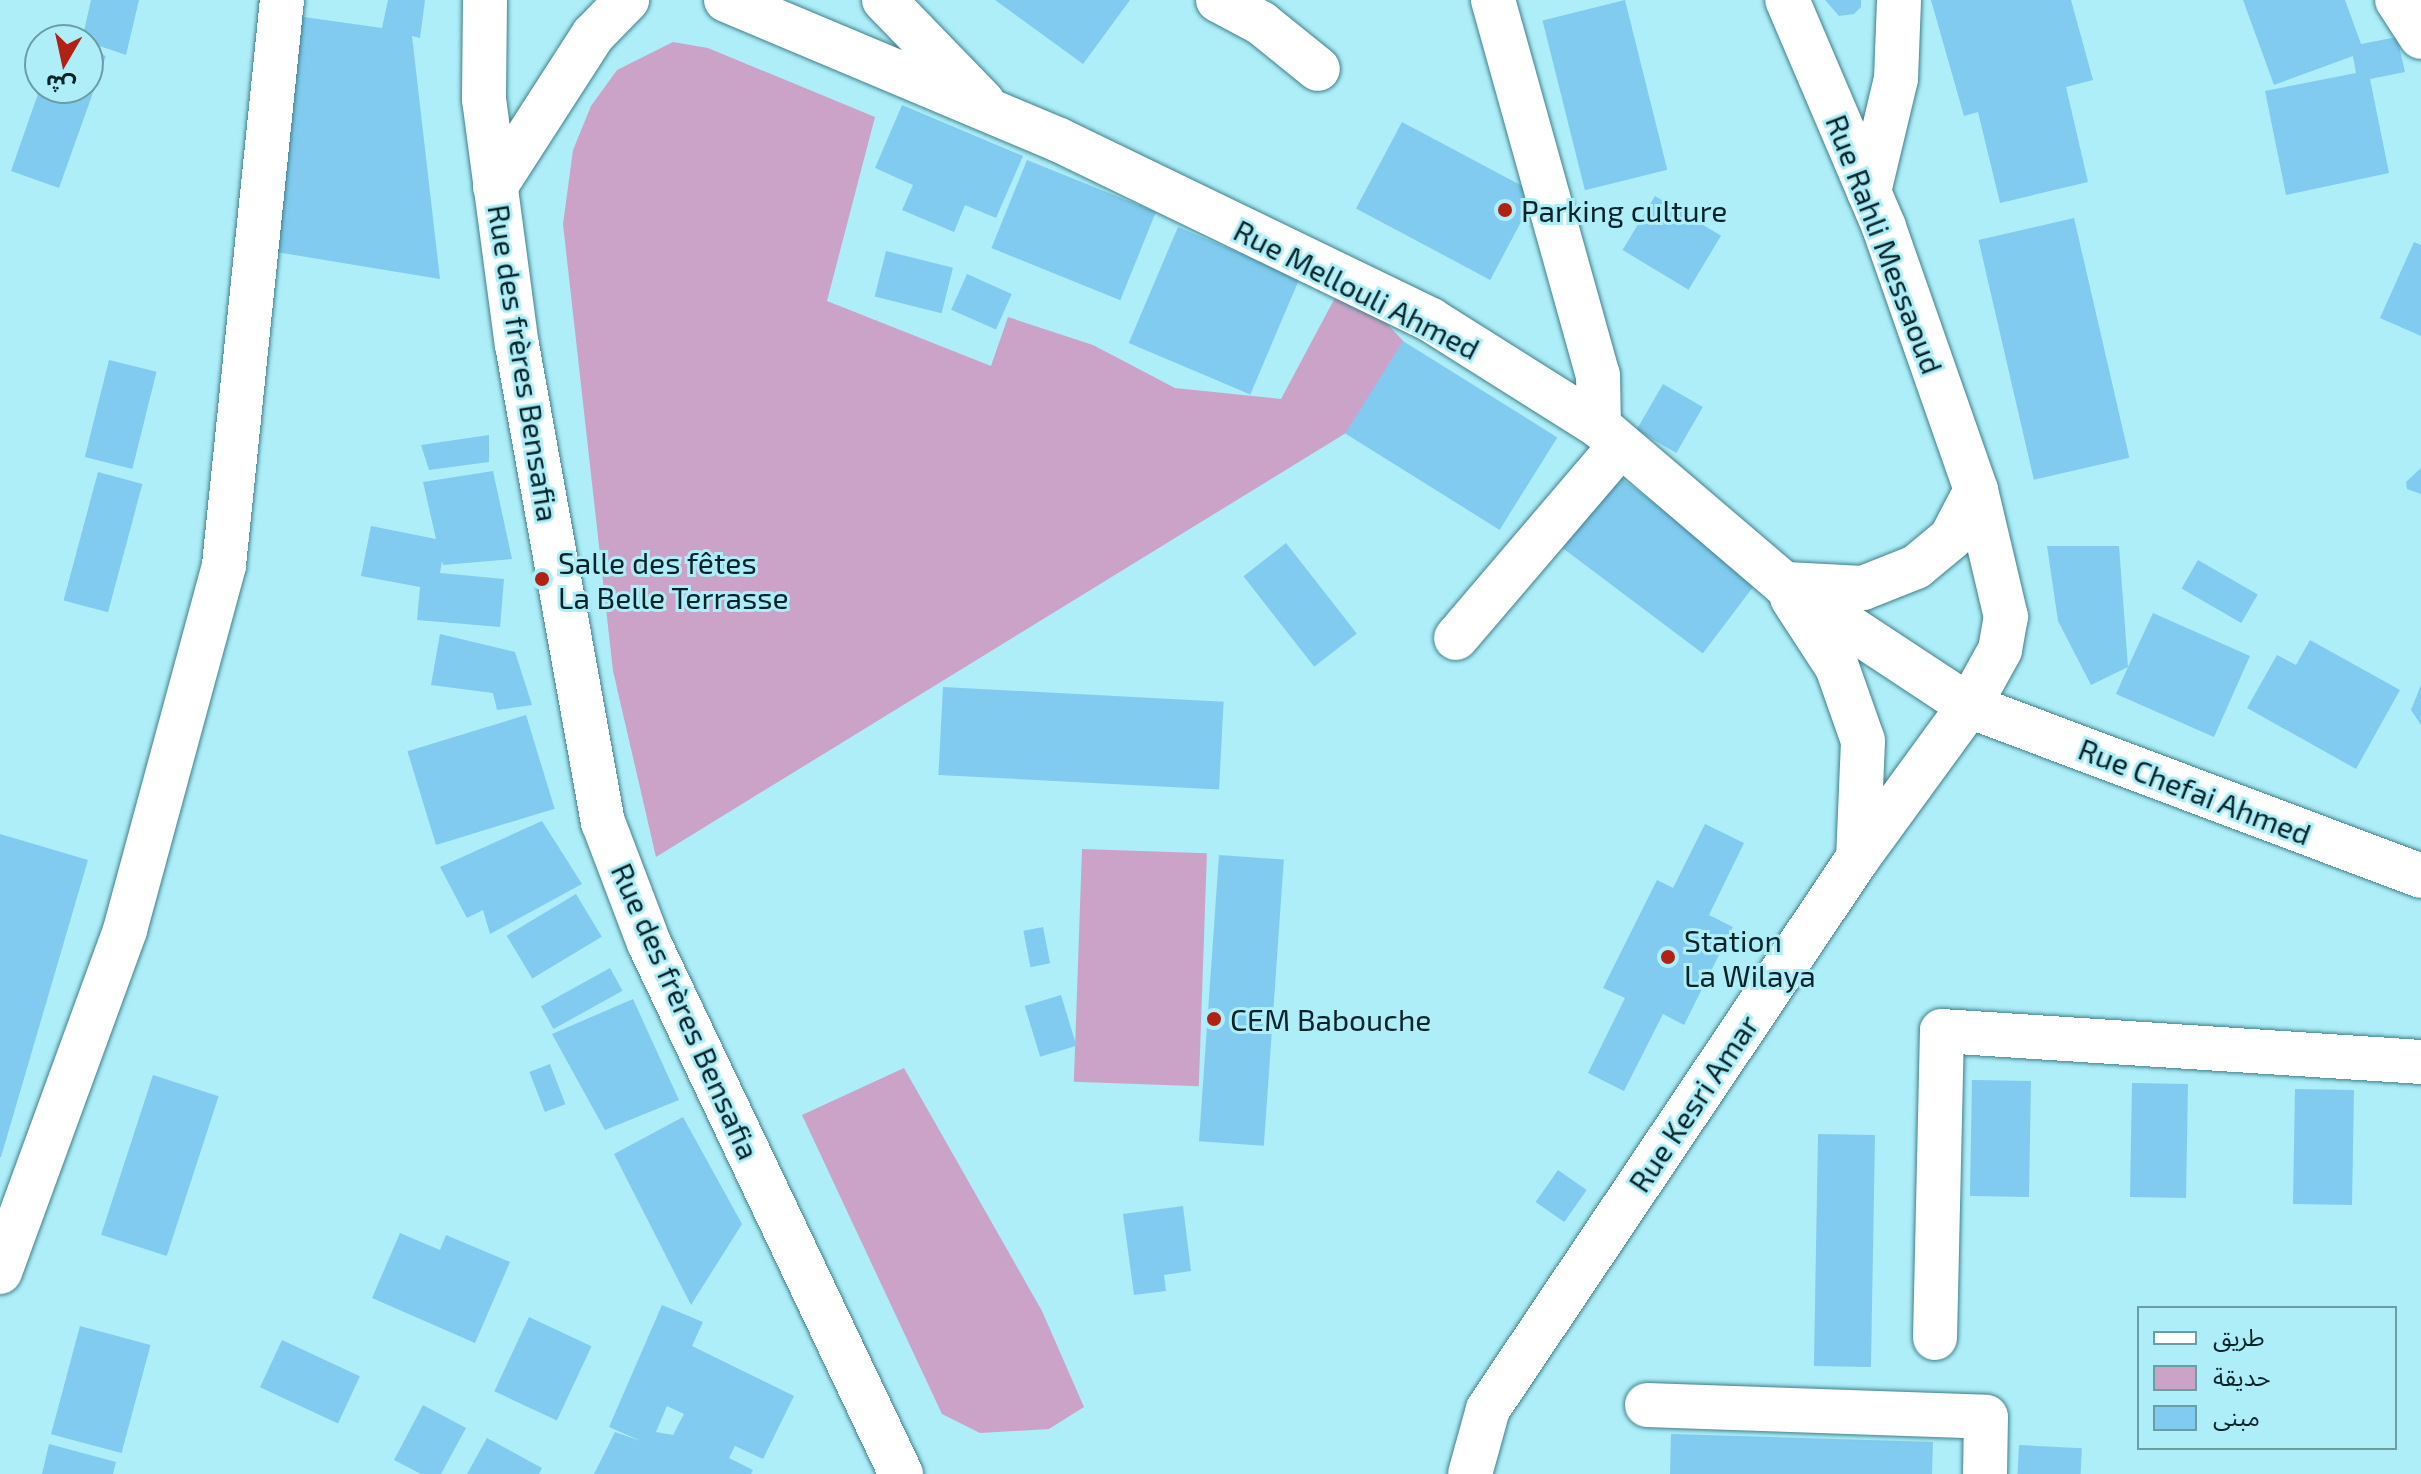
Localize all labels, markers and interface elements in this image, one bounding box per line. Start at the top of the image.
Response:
north arrow [24,24,104,104]
text: ش [44,71,77,101]
street label: Rue Rahli Messaoud [1819,109,1951,379]
place label: Parking culture [1521,192,1727,228]
marker: Parking culture [1496,201,1514,219]
street label: Rue des frères Bensafia [481,202,567,524]
street label: Rue Mellouli Ahmed [1228,211,1486,367]
place label: Salle des fêtes La Belle Terrasse [558,544,789,614]
marker: Salle des fêtes La Belle Terrasse [533,570,551,588]
street label: Rue Chefai Ahmed [2073,730,2317,852]
street label: Rue des frères Bensafia [604,857,768,1165]
place label: Station La Wilaya [1684,922,1816,992]
marker: Station La Wilaya [1659,948,1677,966]
place label: CEM Babouche [1230,1001,1431,1037]
street label: Rue Kesri Amar [1620,1007,1766,1199]
marker: CEM Babouche [1205,1010,1223,1028]
legend [2137,1306,2397,1450]
text: طريق [2213,1322,2265,1351]
text: حديقة [2213,1362,2271,1391]
text: مبنى [2213,1402,2260,1431]

